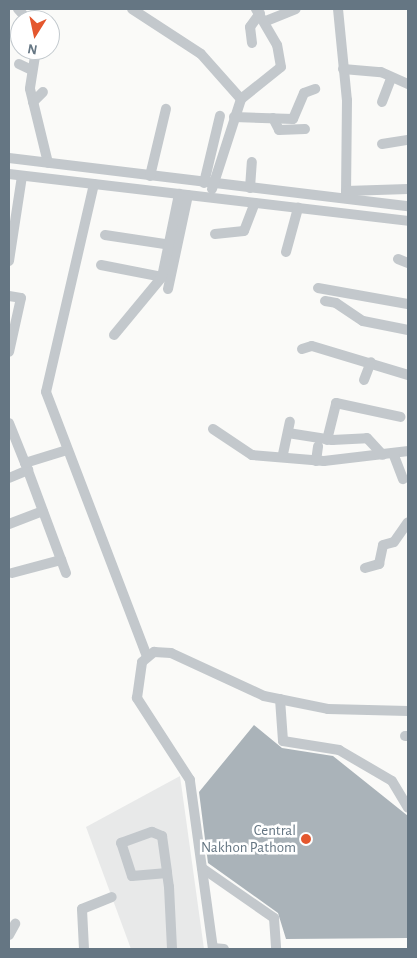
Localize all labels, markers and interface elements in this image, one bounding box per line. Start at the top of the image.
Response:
north arrow [10,10,60,60]
text: N [27,41,39,57]
place label: Central Nakhon Pathom [201,821,296,856]
marker: Central Nakhon Pathom [300,833,312,845]

